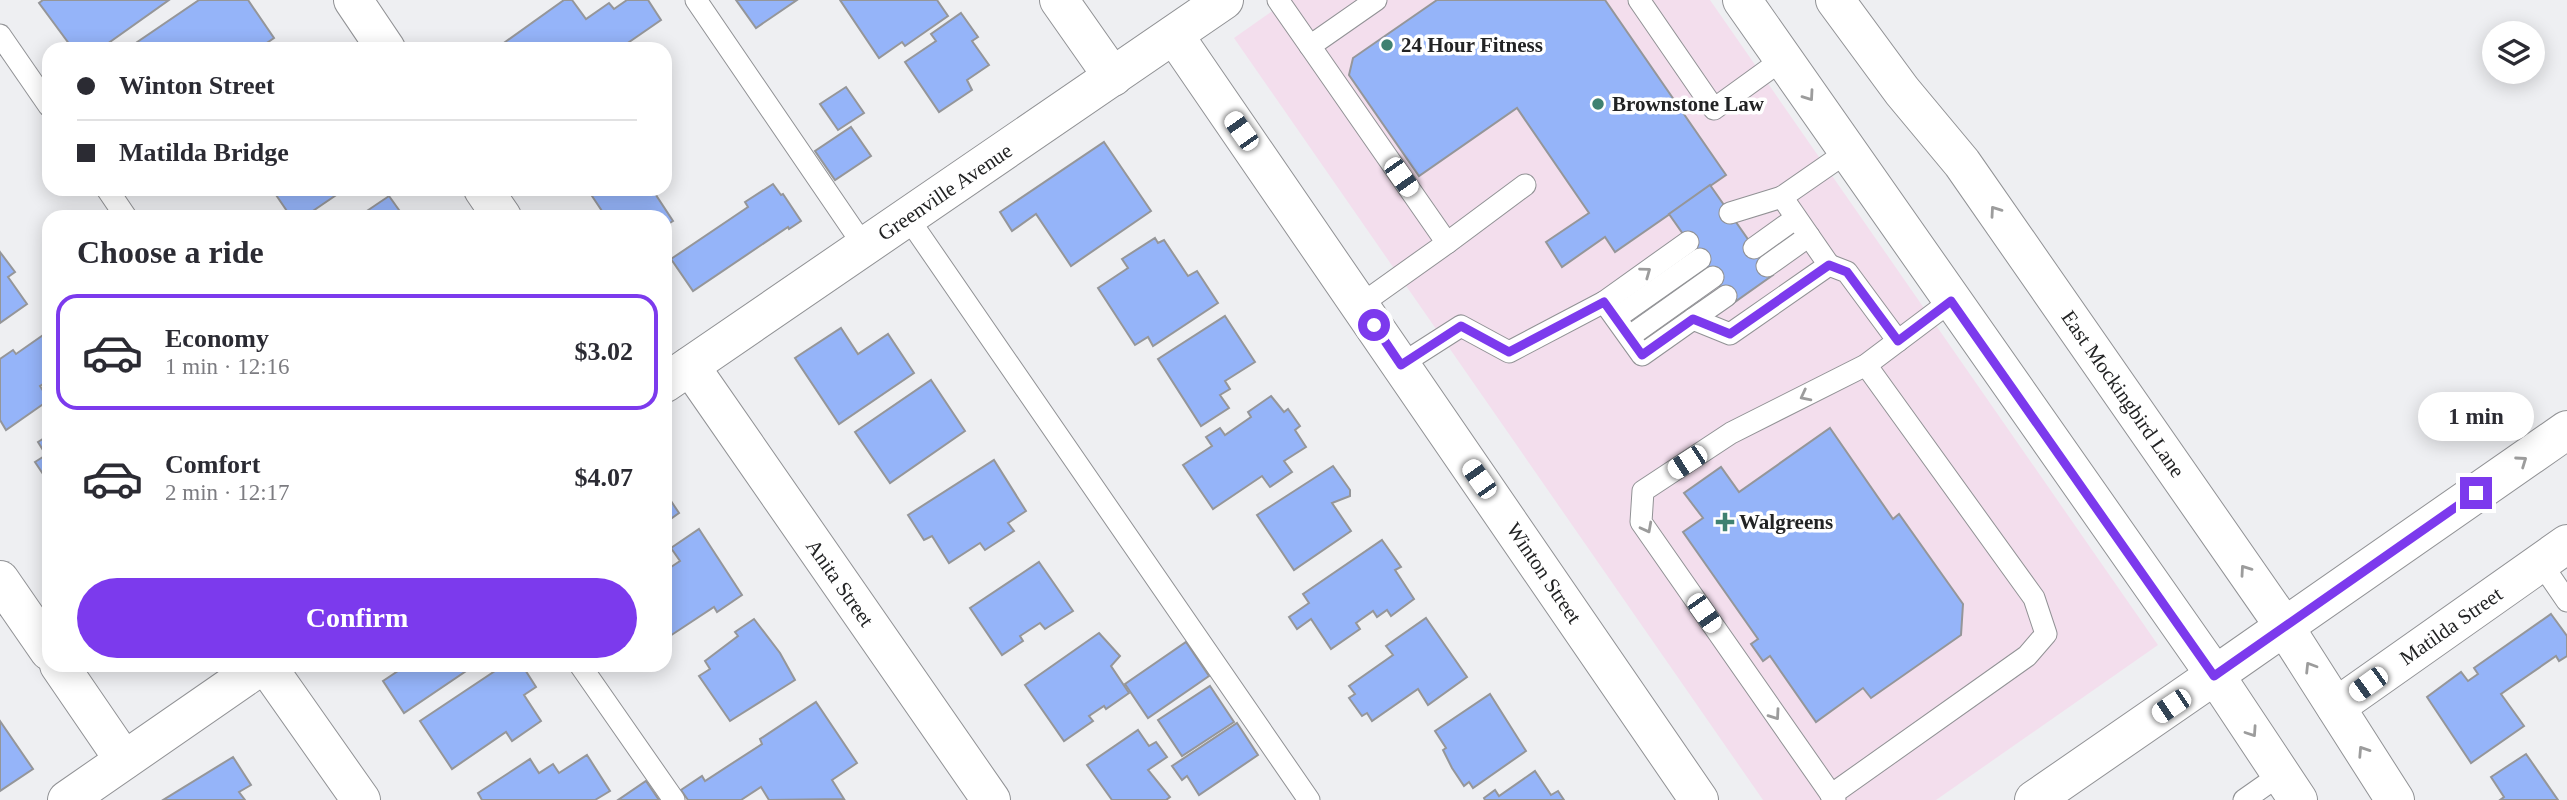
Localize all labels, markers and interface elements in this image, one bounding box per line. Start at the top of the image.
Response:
map controls [2482,21,2545,84]
button: layers [2482,21,2545,84]
place label: 24 Hour Fitness [1401,33,1543,57]
marker: 24 Hour Fitness [1379,37,1395,53]
text: Winton Street [119,71,275,100]
one-way arrow [1801,88,1813,101]
place label: Brownstone Law [1612,92,1765,116]
marker: Brownstone Law [1590,96,1606,112]
car [1221,108,1262,154]
text: Matilda Bridge [119,138,289,167]
street label: Greenville Avenue [873,138,1017,246]
car [1381,154,1422,200]
one-way arrow [1991,206,2003,219]
text: Choose a ride [77,234,264,270]
one-way arrow [1638,268,1651,280]
street label: East Mockingbird Lane [2056,306,2190,482]
route start [1358,309,1390,341]
icon: car [81,321,144,384]
text: Economy [165,324,269,353]
text: $3.02 [575,337,633,366]
text: 1 min · 12:16 [165,354,290,379]
one-way arrow [1800,388,1812,402]
callout: 1 min [2418,392,2534,440]
text: 1 min [2448,404,2504,429]
car [1664,442,1711,482]
icon: car [81,447,144,510]
text: Comfort [165,450,260,479]
car [1459,456,1500,502]
one-way arrow [2514,457,2527,469]
text: $4.07 [575,463,633,492]
route end [2460,477,2492,509]
text: 2 min · 12:17 [165,480,290,505]
place label: Walgreens [1739,510,1833,534]
marker: Walgreens [1717,514,1733,530]
street label: Winton Street [1502,518,1587,628]
one-way arrow [1638,521,1652,534]
street label: Anita Street [801,535,879,631]
one-way arrow [2241,565,2253,578]
button: Confirm [77,578,637,658]
street label: Matilda Street [2395,582,2507,670]
car [1684,590,1725,636]
one-way arrow [2305,661,2318,674]
car [2345,663,2392,705]
car [2148,686,2195,726]
one-way arrow [1767,707,1779,720]
one-way arrow [2244,724,2256,737]
one-way arrow [2359,745,2372,758]

